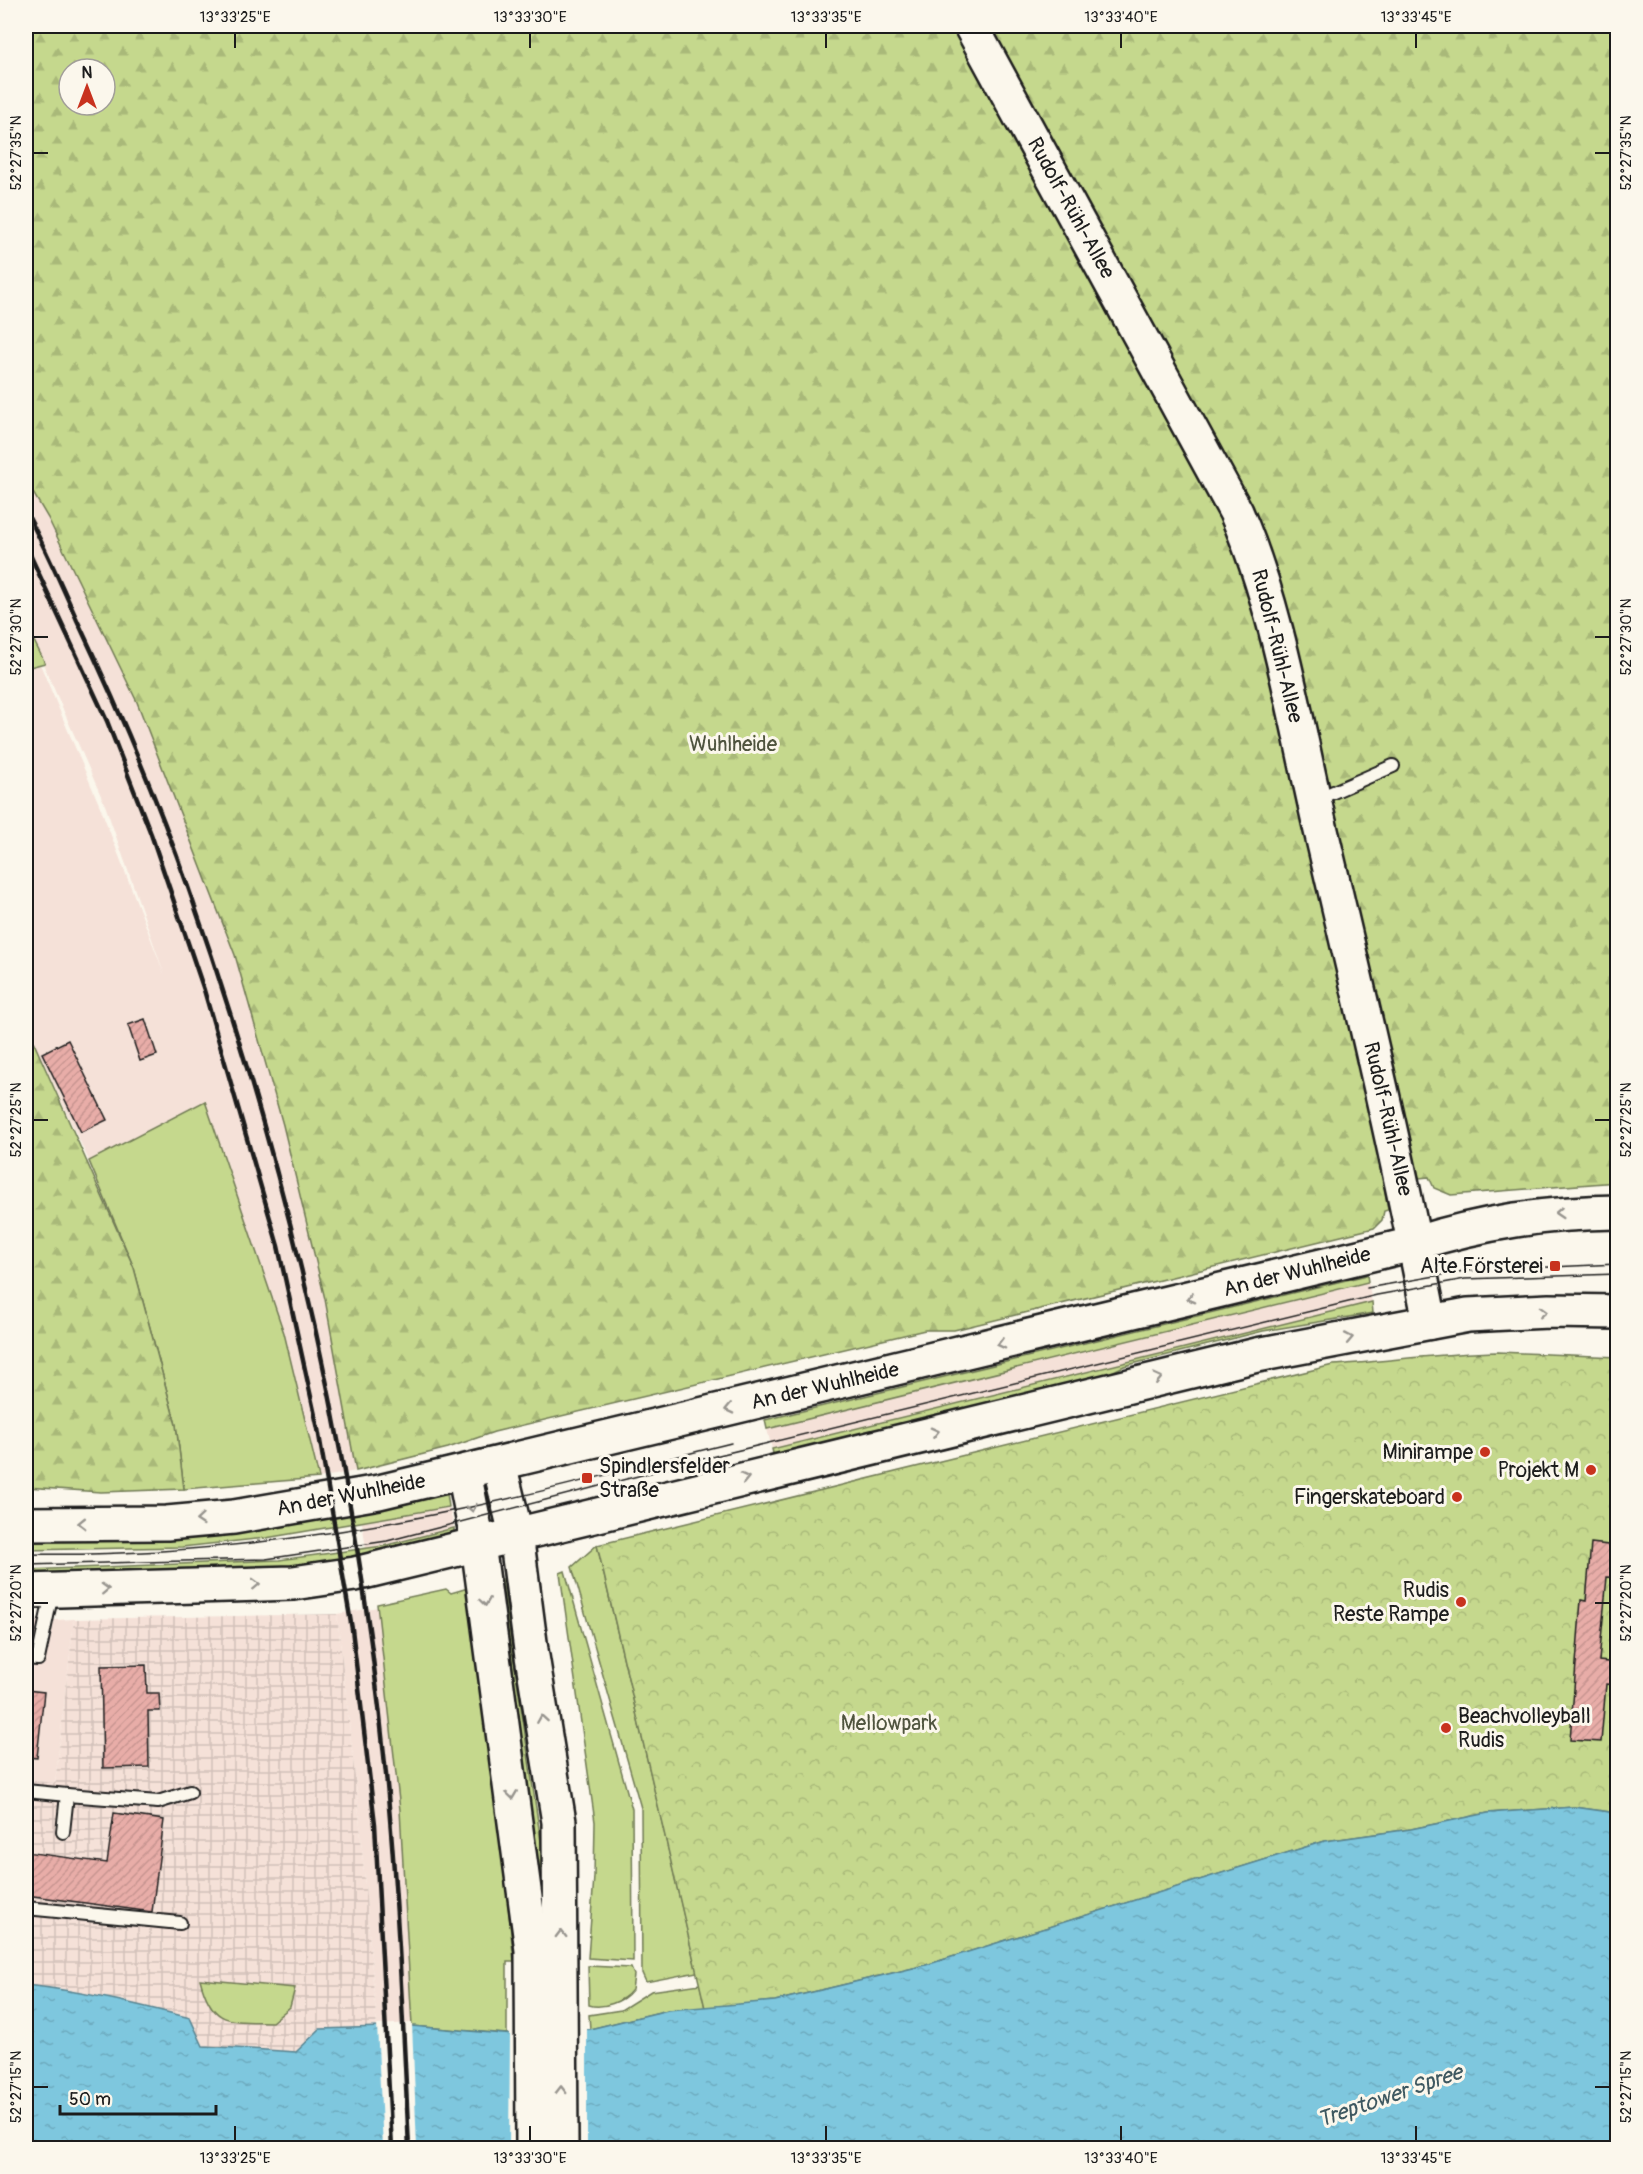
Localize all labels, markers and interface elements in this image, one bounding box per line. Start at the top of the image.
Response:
text: 13°33'25"E [200,8,271,27]
text: 13°33'30"E [493,8,567,27]
text: 13°33'35"E [791,8,862,27]
text: 13°33'40"E [1084,8,1158,27]
text: 13°33'45"E [1380,8,1452,27]
north arrow [57,57,117,117]
text: N [82,63,93,83]
text: 52°27'35"N [7,115,26,191]
text: 52°27'35"N [1617,115,1636,191]
street label: Rudolf-Rühl-Allee [1021,133,1121,284]
street label: Rudolf-Rühl-Allee [1245,566,1309,726]
text: 52°27'30"N [7,598,26,676]
text: 52°27'30"N [1617,598,1636,676]
park label: Wuhlheide [689,731,778,758]
street label: Rudolf-Rühl-Allee [1357,1039,1419,1199]
text: 52°27'25"N [7,1082,26,1158]
text: 52°27'25"N [1617,1082,1636,1158]
one-way arrow [1555,1207,1564,1220]
street label: An der Wuhlheide [1220,1240,1374,1303]
place label: Alte Försterei [1420,1253,1543,1280]
marker: Alte Försterei [1548,1259,1562,1273]
one-way arrow [1186,1291,1196,1304]
one-way arrow [1538,1305,1547,1318]
one-way arrow [1343,1332,1353,1345]
one-way arrow [997,1337,1007,1350]
street label: An der Wuhlheide [748,1356,902,1416]
one-way arrow [1153,1372,1163,1385]
one-way arrow [724,1402,734,1415]
one-way arrow [929,1426,939,1439]
place label: Minirampe [1383,1439,1474,1466]
marker: Minirampe [1478,1445,1492,1459]
place label: Spindlersfelder Straße [599,1453,731,1504]
place label: Projekt M [1497,1457,1579,1484]
marker: Projekt M [1584,1463,1598,1477]
street label: An der Wuhlheide [274,1467,428,1523]
marker: Spindlersfelder Straße [580,1471,594,1485]
one-way arrow [740,1472,750,1485]
place label: Fingerskateboard [1294,1484,1445,1511]
marker: Fingerskateboard [1450,1490,1464,1504]
one-way arrow [465,1502,478,1512]
one-way arrow [196,1513,205,1526]
one-way arrow [77,1517,86,1529]
text: 52°27'20"N [7,1564,26,1642]
text: 52°27'20"N [1617,1564,1636,1642]
place label: Rudis Reste Rampe [1333,1577,1450,1628]
one-way arrow [251,1578,260,1591]
one-way arrow [100,1583,109,1595]
marker: Rudis Reste Rampe [1454,1595,1468,1609]
one-way arrow [479,1597,491,1606]
place label: Beachvolleyball Rudis [1458,1703,1591,1754]
park label: Mellowpark [841,1710,938,1737]
one-way arrow [537,1714,549,1724]
marker: Beachvolleyball Rudis [1439,1721,1453,1735]
one-way arrow [505,1790,517,1800]
one-way arrow [554,1929,567,1938]
text: 52°27'15"N [7,2051,26,2123]
text: 52°27'15"N [1617,2051,1636,2123]
water label: Treptower Spree [1314,2057,1468,2134]
scale bar [60,2078,216,2116]
one-way arrow [555,2086,567,2095]
text: 50 m [69,2088,111,2111]
text: 13°33'25"E [200,2149,271,2168]
text: 13°33'30"E [493,2149,567,2168]
text: 13°33'35"E [791,2149,862,2168]
text: 13°33'40"E [1084,2149,1158,2168]
text: 13°33'45"E [1380,2149,1452,2168]

